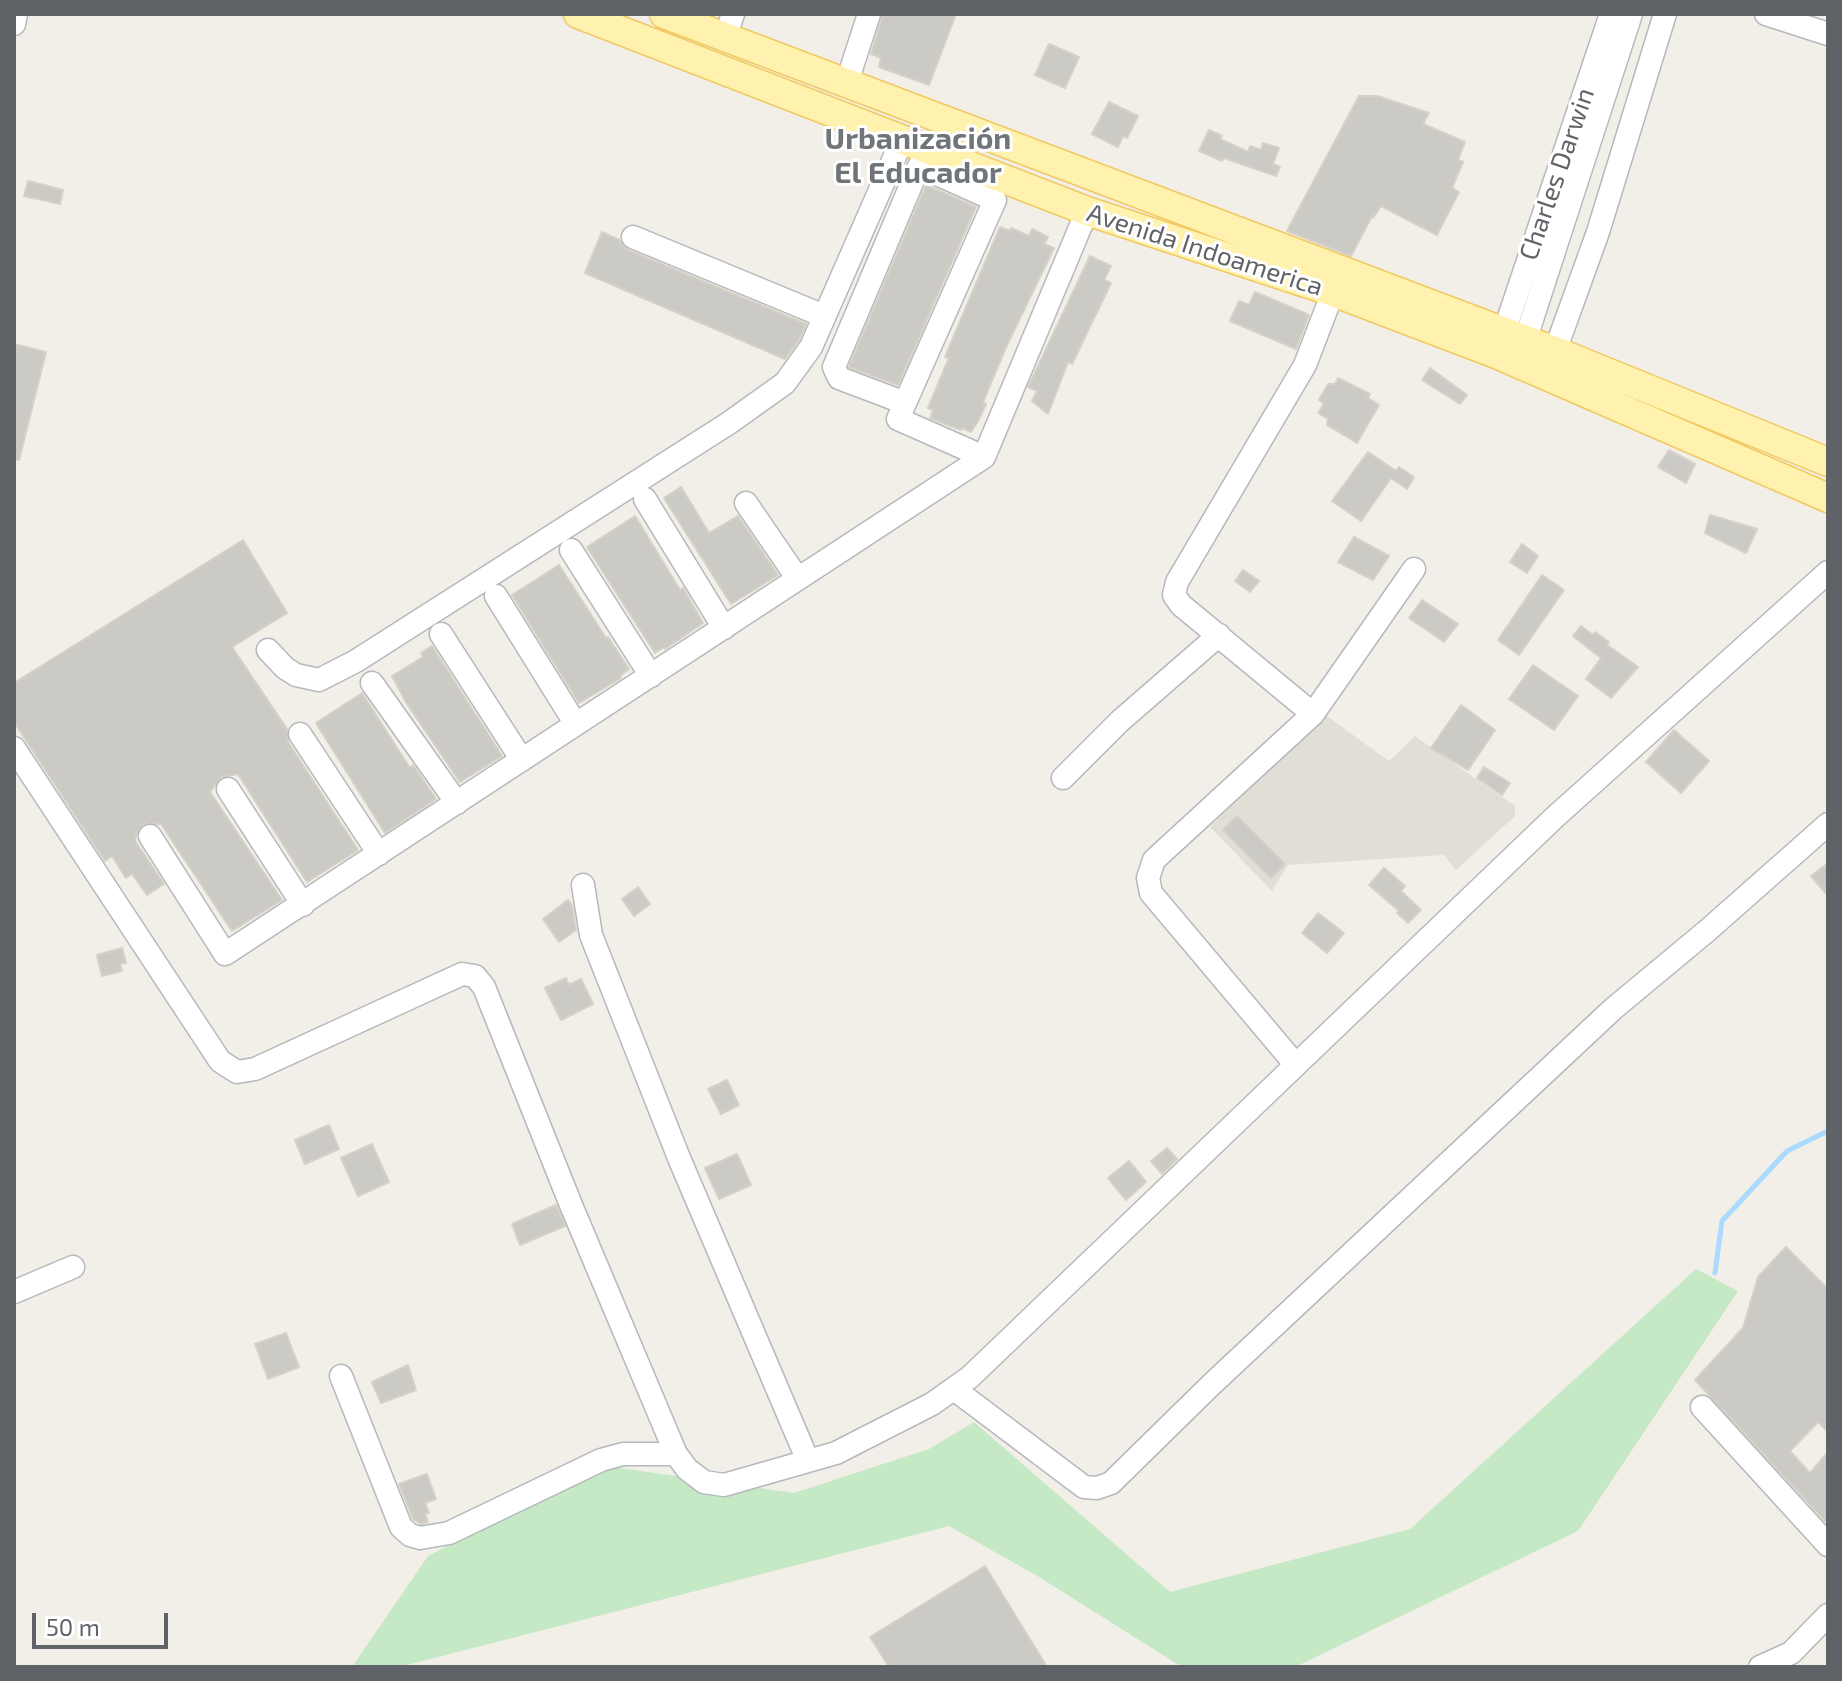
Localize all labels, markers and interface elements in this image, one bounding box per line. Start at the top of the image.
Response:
street label: Charles Darwin [1513,84,1601,264]
district label: Urbanización El Educador [825,121,1011,192]
street label: Avenida Indoamerica [1083,197,1327,303]
scale bar [36,1597,172,1647]
text: 50 m [46,1612,100,1641]

